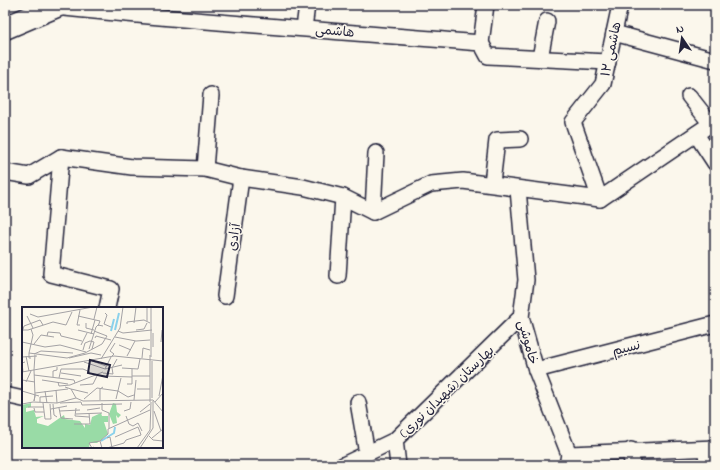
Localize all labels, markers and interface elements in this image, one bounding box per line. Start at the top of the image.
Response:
north arrow [662,18,702,58]
street label: هاشمی [315,20,355,43]
street label: ۱۲ هاشمی [596,20,627,79]
text: N [675,21,685,38]
street label: آزادی [223,221,246,252]
inset map [22,307,163,448]
street label: خاموشی [513,318,543,367]
street label: نسیم [610,336,642,361]
street label: بهارستان (شهیدان نوری) [395,342,499,443]

